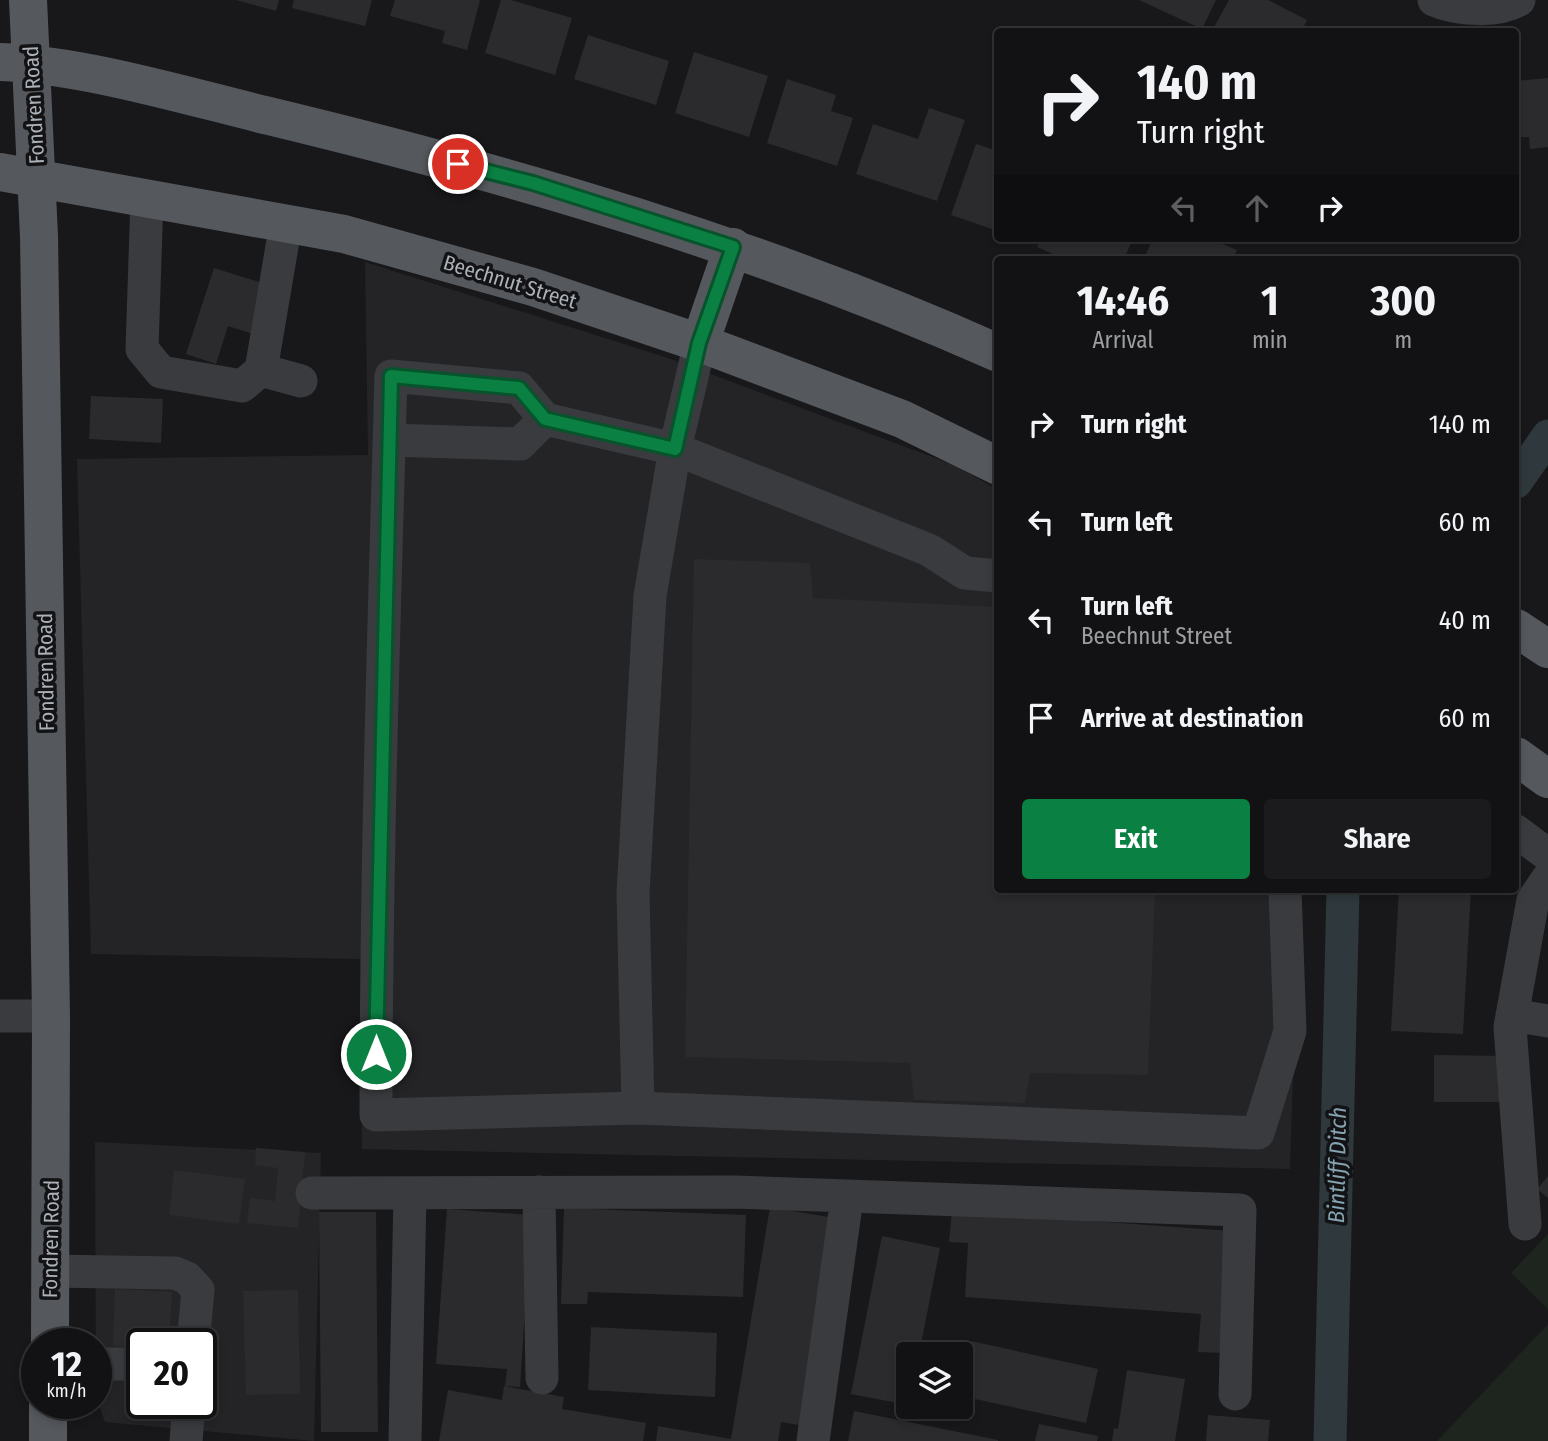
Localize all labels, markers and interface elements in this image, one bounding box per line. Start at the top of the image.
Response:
street label: Fondren Road [18,45,50,165]
text: 140 m [1137,53,1257,112]
icon: right [1022,56,1113,147]
text: Turn right [1137,113,1264,151]
pin [428,134,488,194]
icon: arrive [439,145,477,183]
icon: left [1165,189,1203,227]
icon: ahead [1238,189,1276,227]
icon: right [1311,189,1349,227]
street label: Beechnut Street [440,249,580,315]
text: 14:46 [1077,276,1169,326]
text: 1 [1261,276,1279,326]
text: 300 [1370,276,1436,326]
text: Arrival [1093,326,1153,354]
text: min [1252,326,1288,354]
text: m [1394,326,1412,354]
icon: right [1022,405,1060,443]
text: Turn right [1081,409,1187,440]
text: 140 m [1429,409,1491,440]
icon: left [1022,503,1060,541]
text: Turn left [1081,507,1173,538]
text: 60 m [1438,507,1491,538]
text: Turn left [1081,591,1173,622]
icon: left [1022,601,1060,639]
text: 40 m [1439,605,1491,636]
street label: Fondren Road [32,613,60,731]
text: Beechnut Street [1081,622,1232,650]
icon: arrive [1022,699,1060,737]
text: Arrive at destination [1081,703,1304,734]
text: 60 m [1438,703,1491,734]
button: Exit [1022,799,1250,879]
button: Share [1264,799,1491,879]
position arrow [339,1017,413,1091]
water label: Bintliff Ditch [1322,1106,1352,1224]
street label: Fondren Road [37,1180,65,1298]
speed limit sign: 20 [126,1328,217,1419]
map controls [896,1342,973,1419]
button: layers [896,1342,973,1419]
text: 12 [51,1343,82,1385]
text: km/h [46,1380,87,1402]

